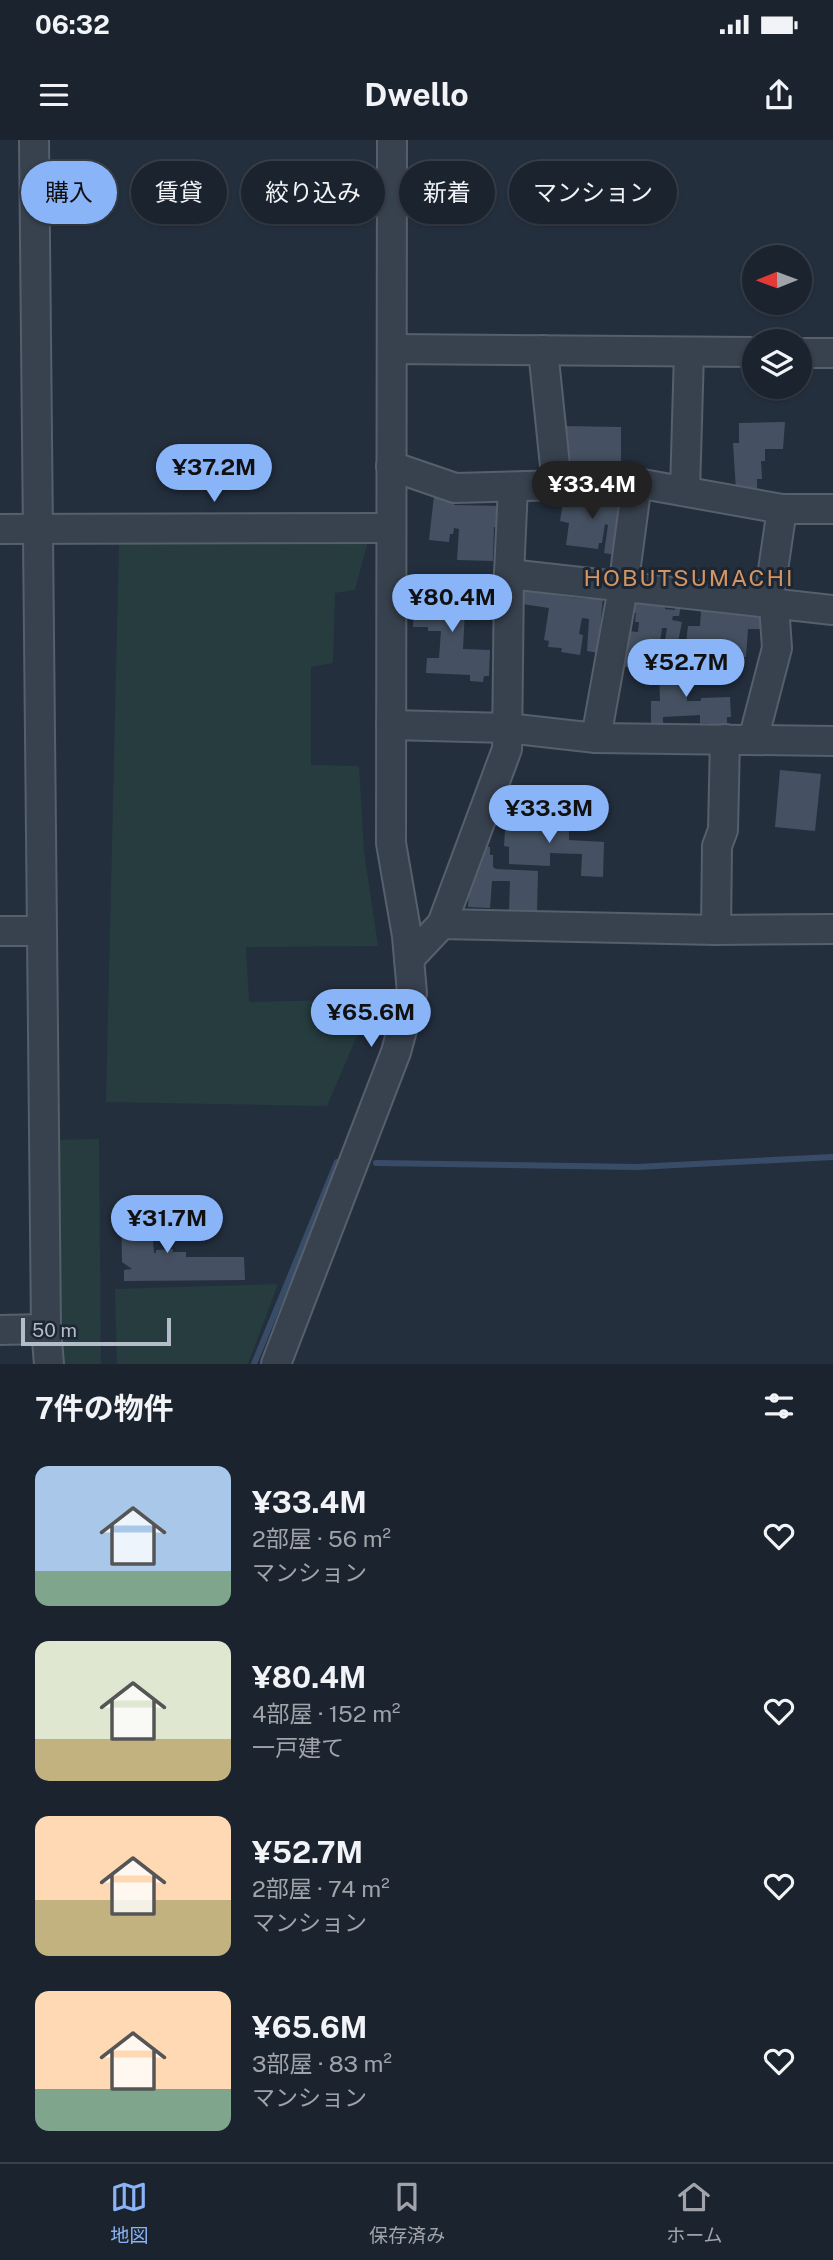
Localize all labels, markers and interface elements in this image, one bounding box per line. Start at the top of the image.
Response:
text: 06:32 [35,9,110,40]
icon: menu [35,76,73,114]
text: Dwello [364,76,469,113]
icon: share [760,76,798,114]
chip: 購入 [21,161,117,224]
chip: 賃貸 [131,161,227,224]
chip: 絞り込み [241,161,385,224]
chip: 新着 [399,161,495,224]
chip: マンション [509,161,677,224]
north arrow [742,245,812,315]
map controls [742,245,812,399]
button: layers [742,329,812,399]
pin: ¥37.2M [157,444,271,504]
text: ¥37.2M [172,453,256,480]
pin: ¥33.4M [535,462,649,521]
text: ¥33.4M [548,470,636,497]
district label: HOBUTSUMACHI [583,564,795,591]
pin: ¥80.4M [395,574,509,634]
text: ¥80.4M [408,583,496,610]
pin: ¥52.7M [629,640,743,699]
text: ¥52.7M [643,648,729,675]
pin: ¥33.3M [492,786,606,845]
text: ¥33.3M [505,794,593,821]
pin: ¥65.6M [314,990,428,1049]
text: ¥65.6M [327,998,415,1025]
pin: ¥31.7M [110,1196,224,1255]
text: ¥31.7M [127,1204,207,1231]
scale bar [21,1315,172,1347]
text: 50 m [32,1319,77,1341]
icon: filters [760,1387,798,1425]
text: 7件の物件 [35,1390,174,1426]
text: ¥33.4M [252,1484,367,1520]
icon: home [91,1494,175,1578]
icon: heart [760,1517,798,1555]
text: 2部屋 · 56 m² [252,1525,391,1552]
text: マンション [252,1559,367,1586]
text: ¥80.4M [252,1659,366,1695]
icon: home [91,1669,175,1753]
icon: heart [760,1692,798,1730]
text: 4部屋 · 152 m² [252,1700,401,1727]
text: 一戸建て [252,1734,344,1761]
text: ¥52.7M [252,1834,363,1870]
icon: home [91,1844,175,1928]
icon: heart [760,1867,798,1905]
text: 2部屋 · 74 m² [252,1875,390,1902]
text: マンション [252,1909,367,1936]
text: ¥65.6M [252,2009,367,2045]
icon: home [91,2019,175,2103]
icon: heart [760,2042,798,2080]
text: 3部屋 · 83 m² [252,2050,392,2077]
text: マンション [252,2084,367,2111]
tab: 地図 [110,2178,148,2247]
tab: 保存済み [369,2178,445,2247]
tab: ホーム [666,2178,723,2247]

